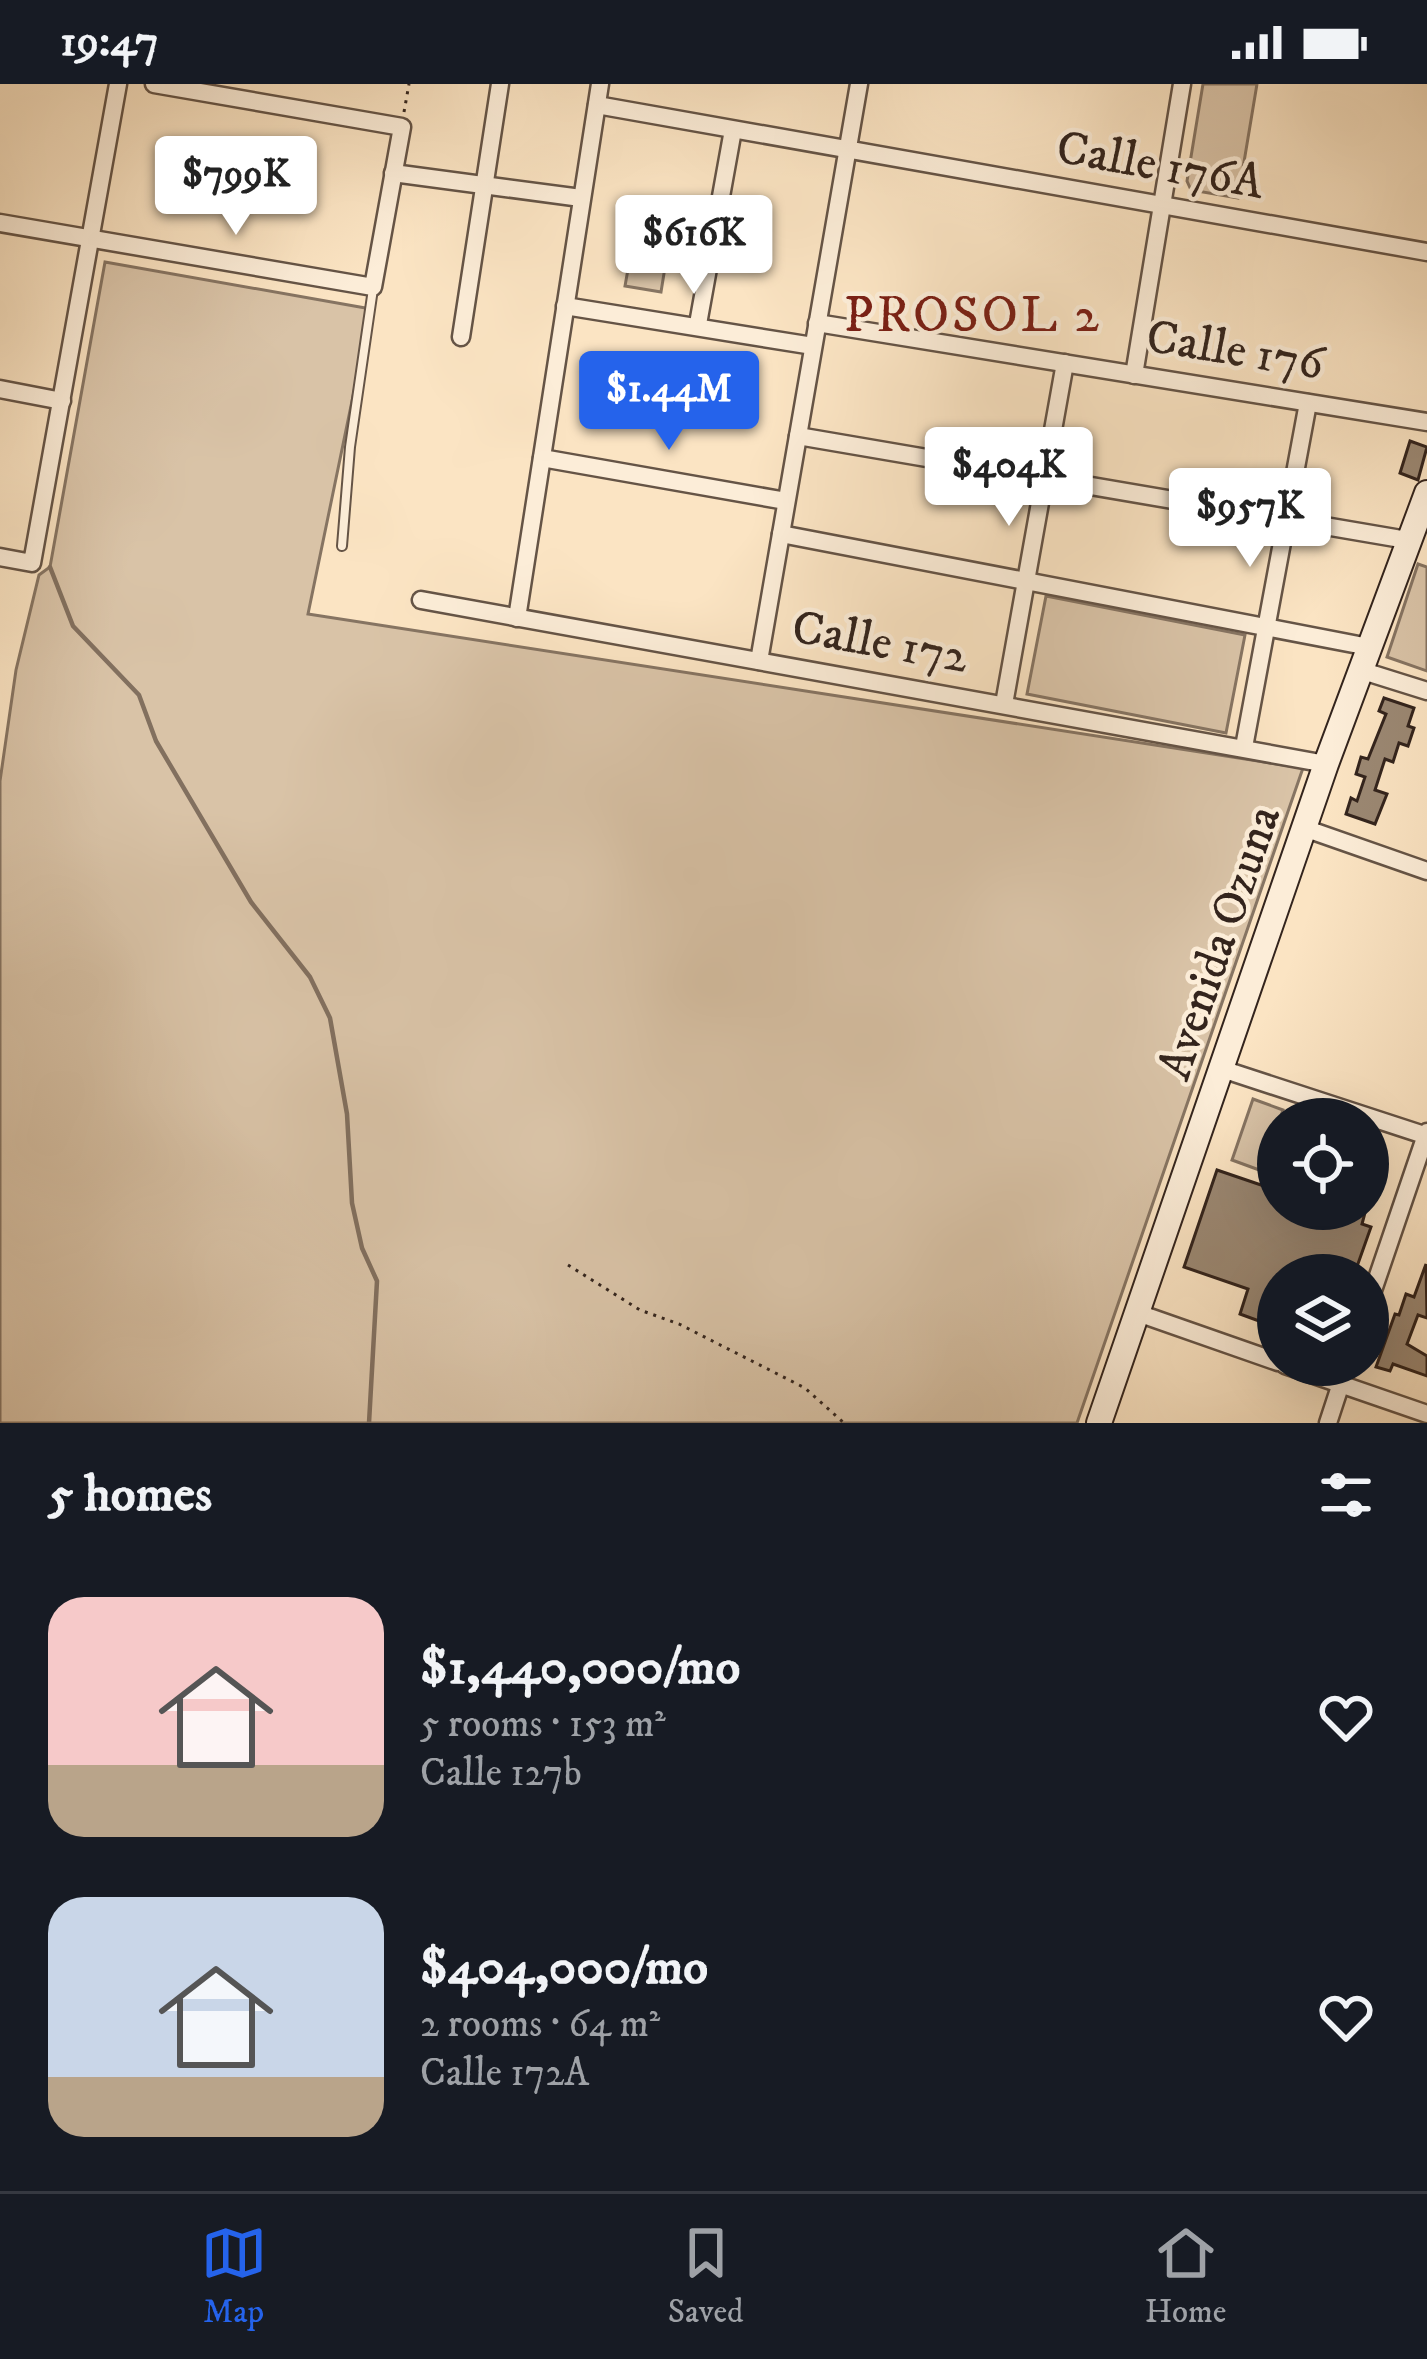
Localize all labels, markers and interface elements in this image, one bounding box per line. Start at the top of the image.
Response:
text: 19:47 [60,14,159,70]
street label: Calle 176A [1052,118,1269,214]
pin: $799K [152,136,320,238]
text: $799K [182,150,290,199]
pin: $616K [610,195,778,297]
text: $616K [642,209,746,258]
district label: PROSOL 2 [844,284,1102,348]
street label: Calle 176 [1142,307,1330,395]
pin: $1.44M [571,351,767,453]
text: $1.44M [606,365,732,414]
pin: $404K [925,427,1093,529]
text: $404K [952,441,1066,490]
pin: $957K [1166,468,1334,570]
text: $957K [1196,482,1304,531]
street label: Calle 172 [787,598,973,688]
street label: Avenida Ozuna [1145,797,1295,1088]
map controls [1257,1098,1389,1386]
button: locate [1257,1098,1389,1230]
button: layers [1257,1254,1389,1386]
icon: filters [1313,1462,1379,1528]
text: 5 homes [48,1463,212,1527]
text: $1,440,000/mo [420,1636,740,1700]
icon: home [144,1645,288,1789]
icon: heart [1313,1684,1379,1750]
text: 5 rooms · 153 m² [420,1700,666,1749]
text: Calle 127b [420,1749,582,1798]
text: $404,000/mo [420,1936,708,2000]
icon: home [144,1945,288,2089]
icon: heart [1313,1984,1379,2050]
text: 2 rooms · 64 m² [420,2000,660,2049]
text: Calle 172A [420,2049,589,2098]
tab: Map [201,2220,267,2333]
tab: Saved [668,2220,744,2333]
tab: Home [1145,2220,1226,2333]

